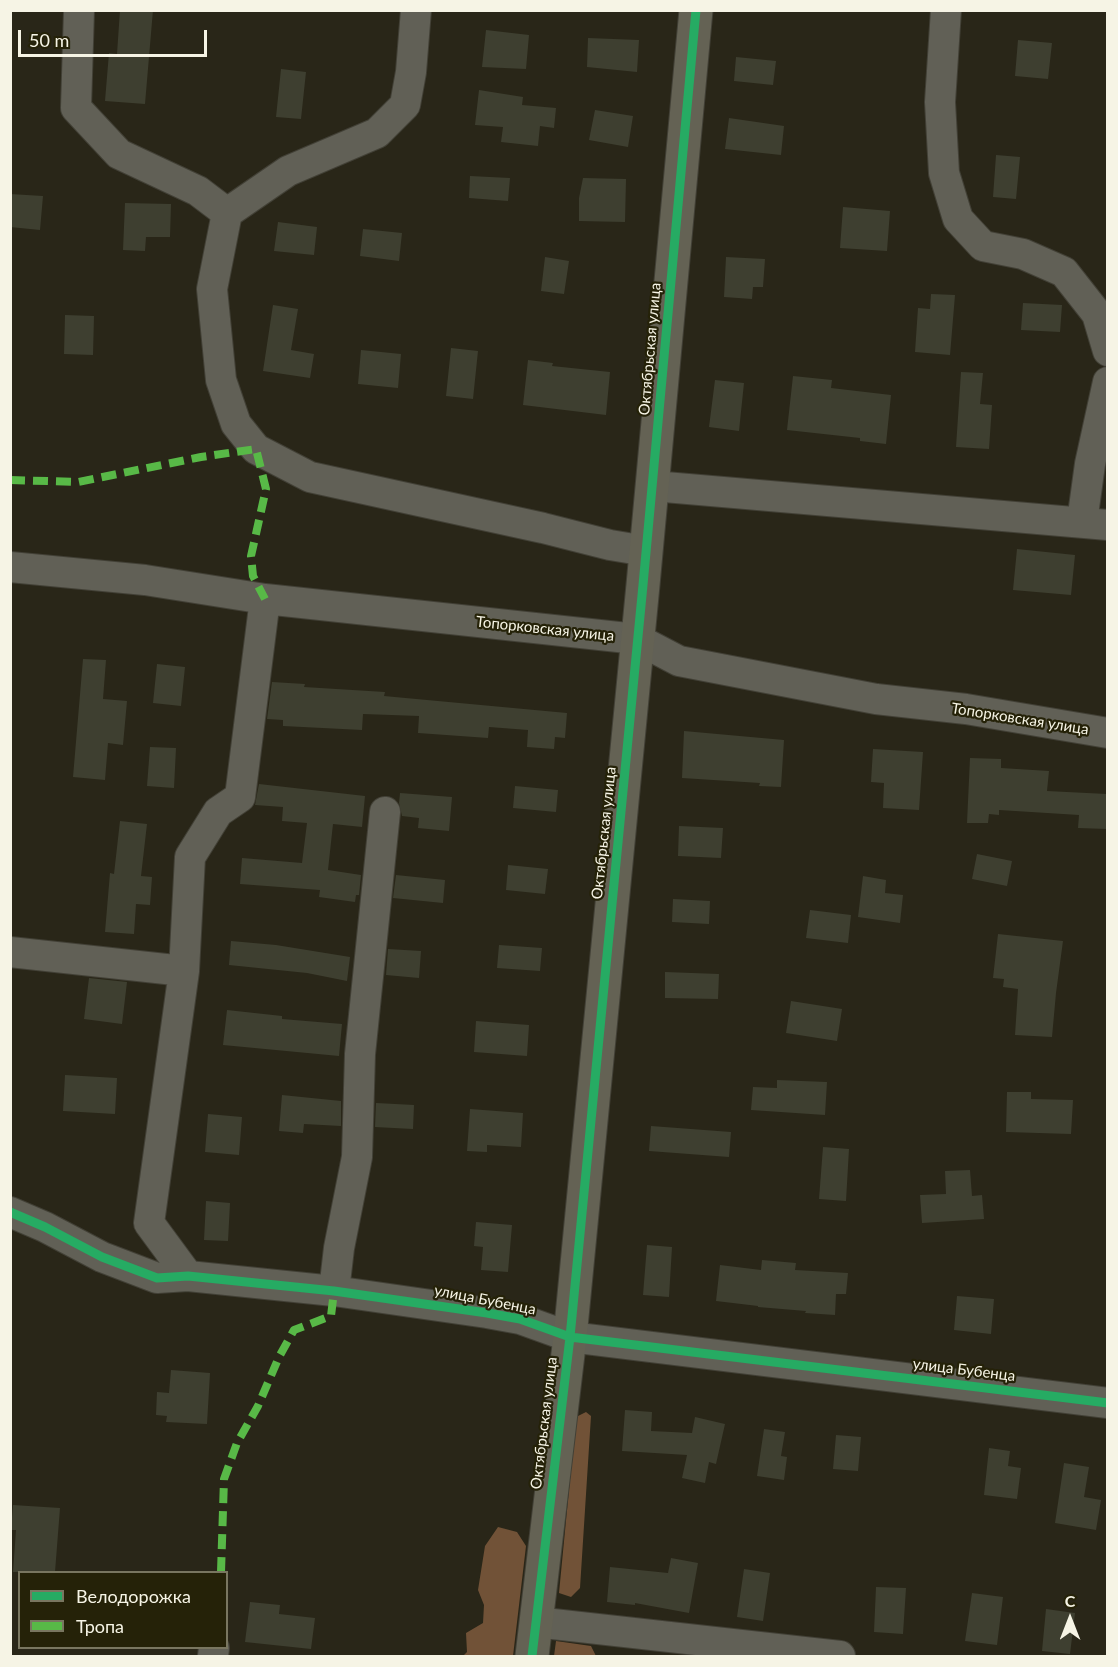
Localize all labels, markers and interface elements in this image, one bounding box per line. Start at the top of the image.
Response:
scale bar [21,18,210,56]
text: 50 m [29,29,69,51]
street label: Октябрьская улица [635,282,665,416]
street label: Топорковская улица [475,613,615,645]
street label: Топорковская улица [950,699,1090,739]
street label: Октябрьская улица [588,766,620,900]
street label: улица Бубенца [433,1281,537,1319]
street label: улица Бубенца [912,1355,1016,1385]
street label: Октябрьская улица [527,1356,561,1490]
legend [18,1571,228,1649]
text: Велодорожка [76,1585,191,1607]
north arrow [1040,1589,1100,1649]
text: С [1065,1591,1075,1610]
text: Тропа [76,1615,124,1637]

